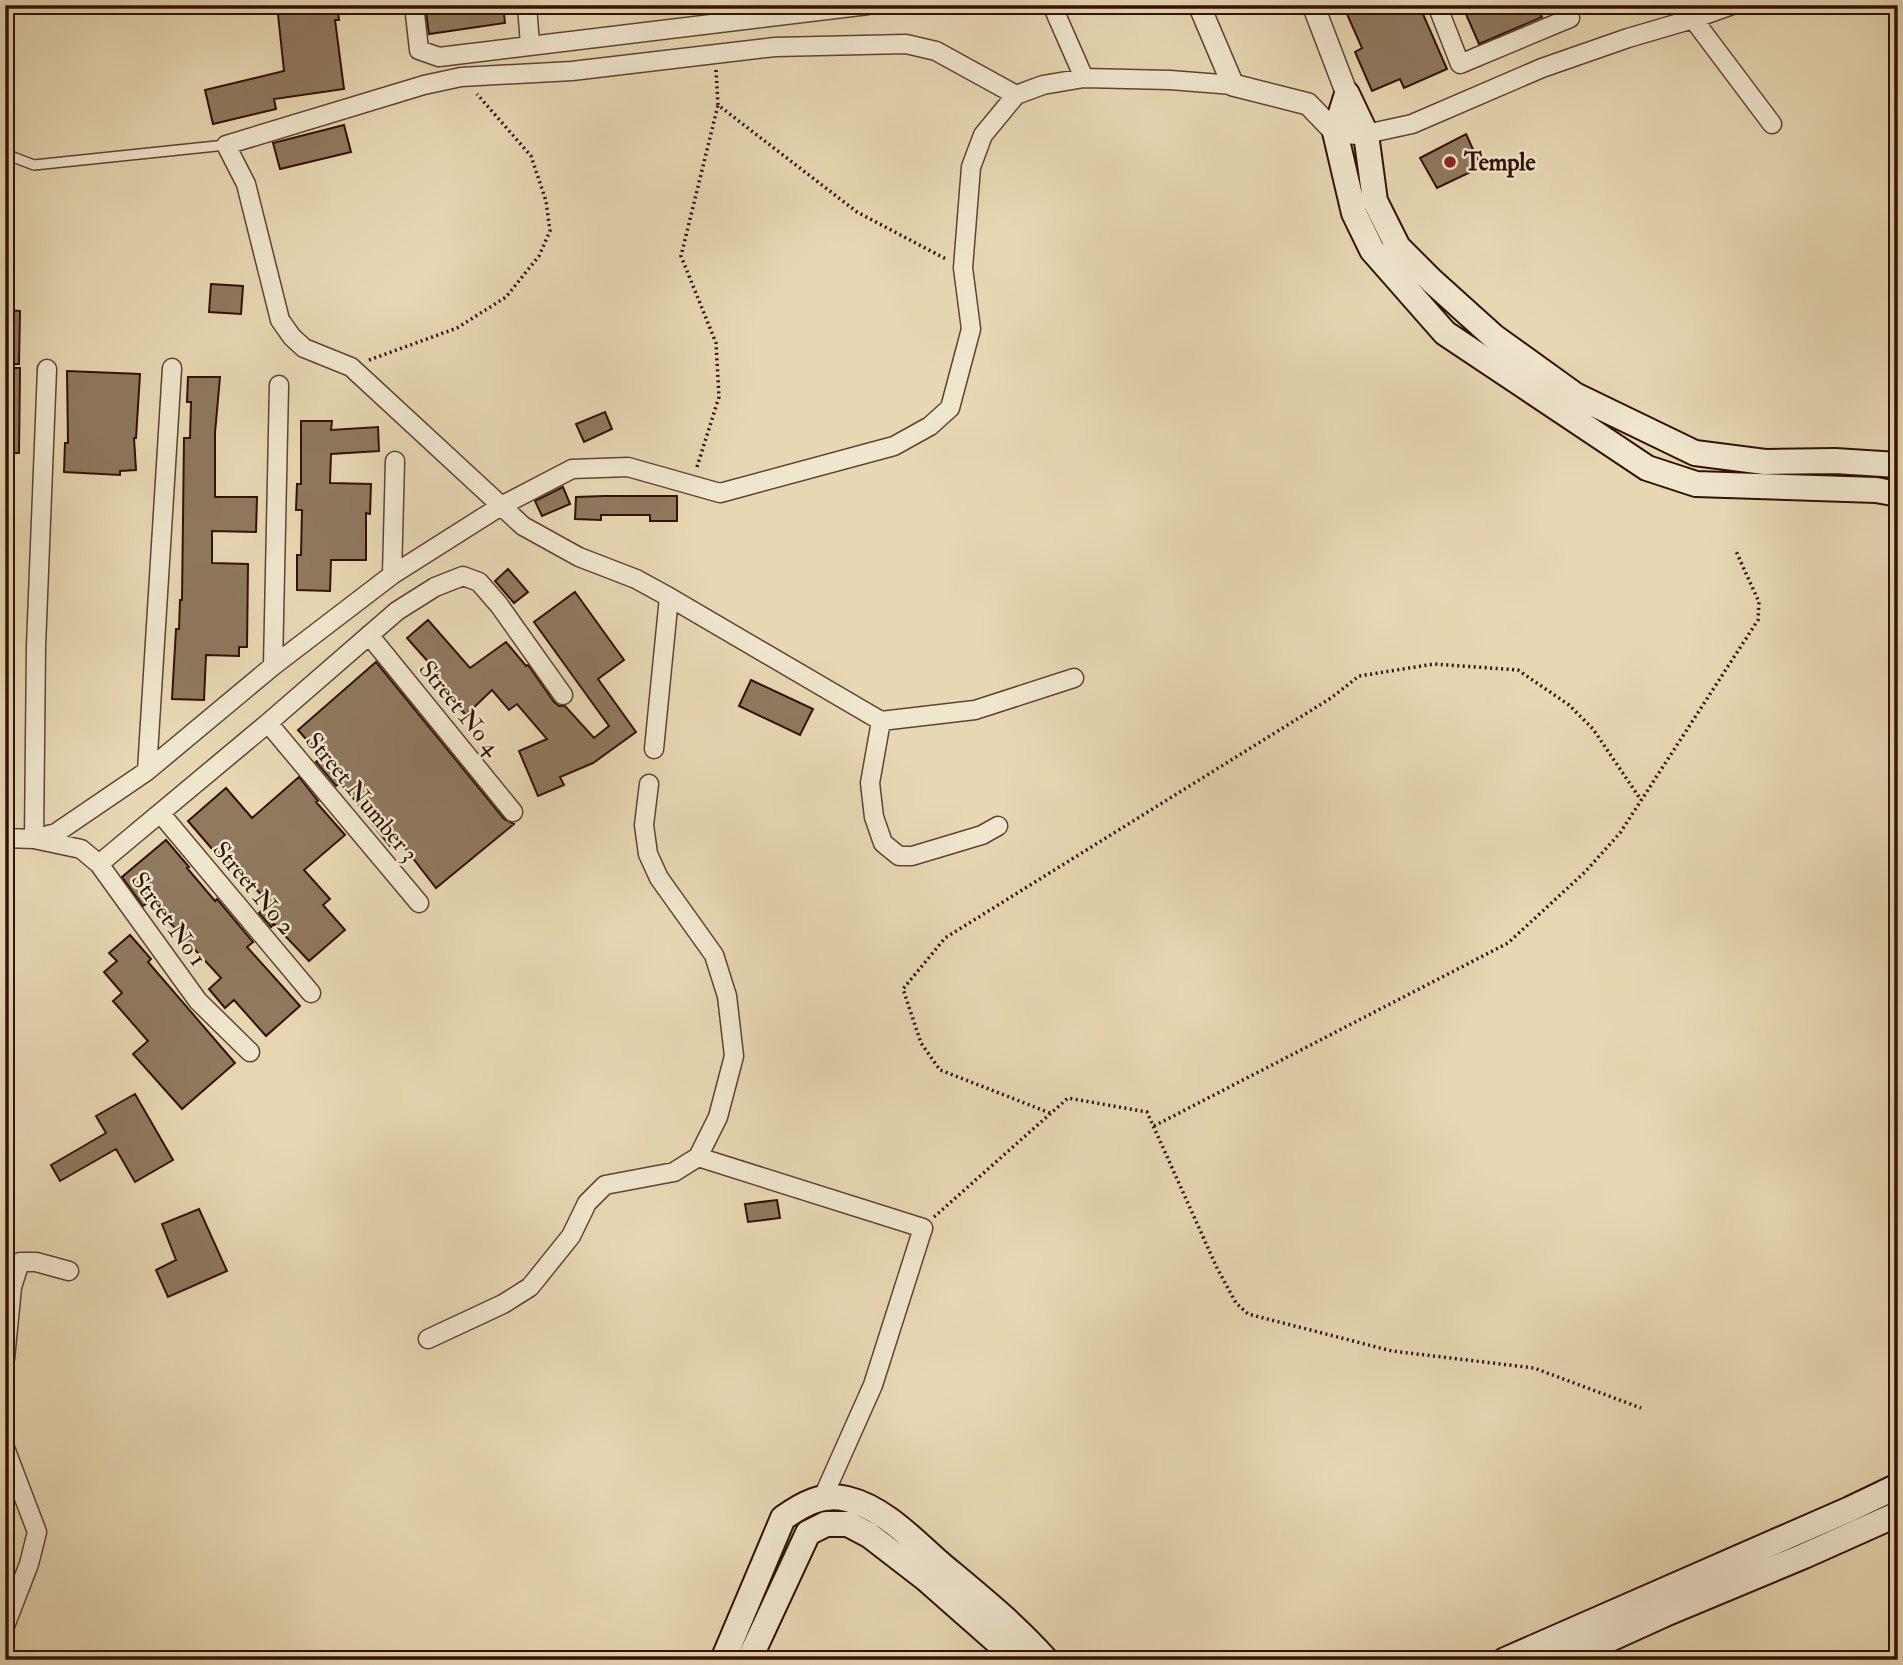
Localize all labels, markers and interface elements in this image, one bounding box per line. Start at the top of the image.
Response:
place label: Temple [1463,147,1535,178]
marker: Temple [1442,154,1458,170]
street label: Street No 4 [412,655,508,763]
street label: Street Number 3 [298,726,425,868]
street label: Street No 2 [206,835,302,941]
street label: Street No 1 [124,866,213,972]

